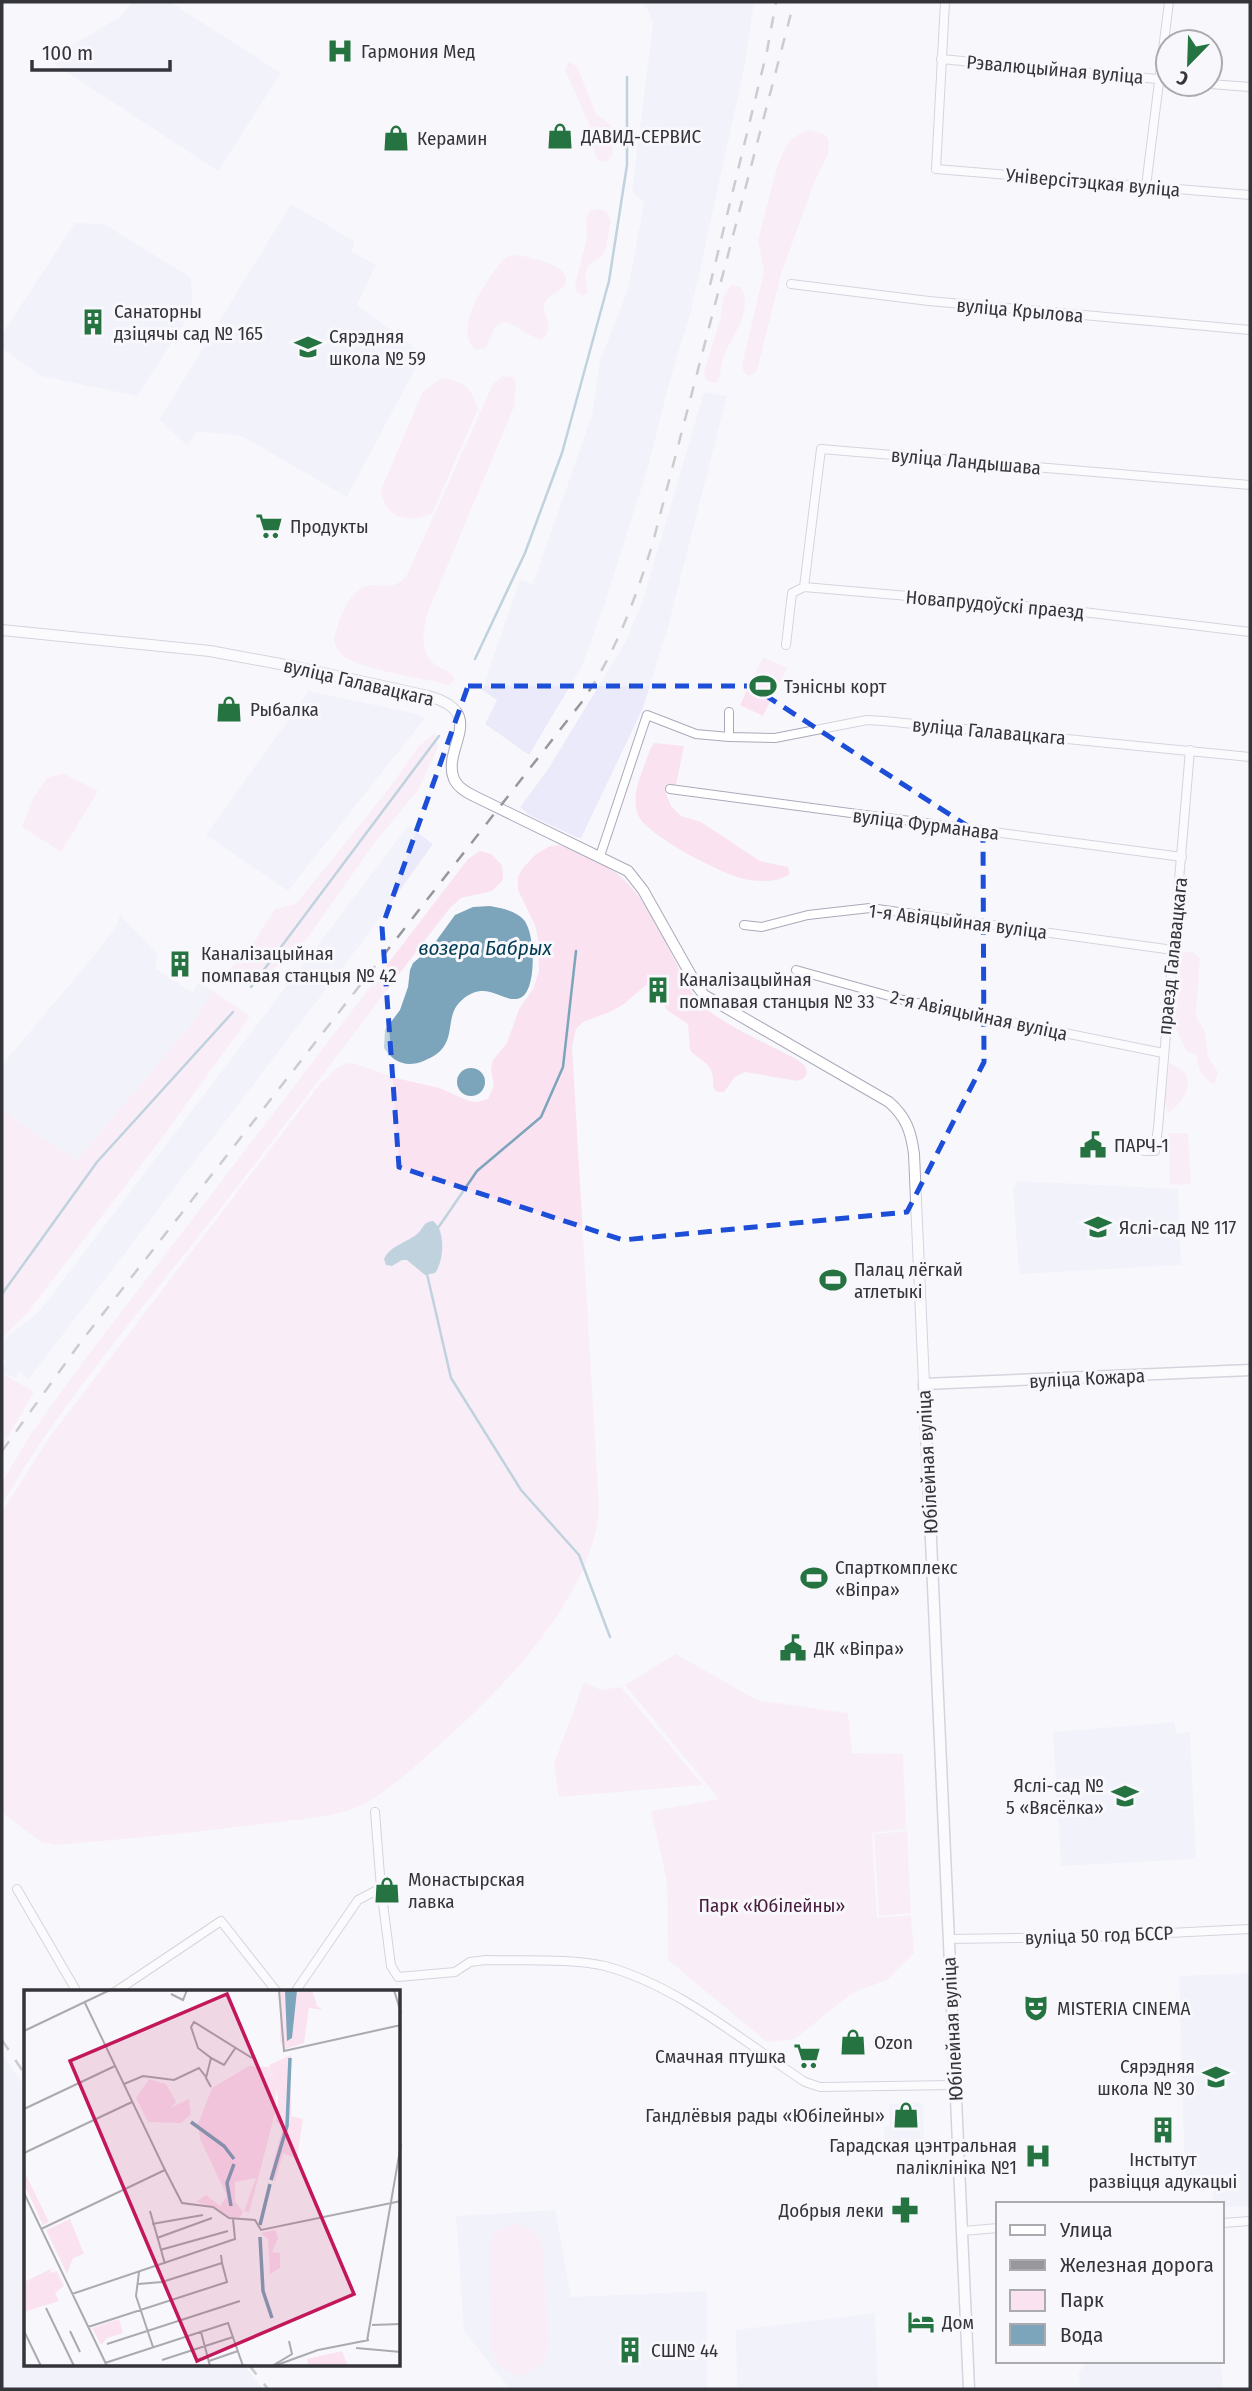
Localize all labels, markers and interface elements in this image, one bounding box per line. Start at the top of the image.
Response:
scale bar [32,28,170,72]
north arrow [1154,28,1224,98]
hospital icon: Гармония Мед [325,36,355,66]
text: 100 m [42,40,93,66]
place label: Гармония Мед [361,40,475,63]
street label: Рэвалюцыйная вуліца [966,50,1144,89]
text: С [1173,66,1192,91]
shop icon: ДАВИД-СЕРВИС [545,121,575,151]
shop icon: Керамин [381,123,411,153]
place label: ДАВИД-СЕРВИС [580,125,701,148]
place label: Керамин [417,127,487,150]
street label: Універсітэцкая вуліца [1004,163,1181,202]
street label: вуліца Крылова [956,293,1084,328]
place label: Санаторны дзіцячы сад № 165 [114,300,263,345]
building icon: Санаторны дзіцячы сад № 165 [78,307,108,337]
place label: Сярэдняя школа № 59 [329,325,426,370]
school or university icon: Сярэдняя школа № 59 [293,332,323,362]
street label: вуліца Ландышава [890,443,1042,480]
supermarket icon: Продукты [254,511,284,541]
place label: Продукты [290,515,369,538]
street label: Новапрудоўскі праезд [905,585,1085,624]
street label: вуліца Галавацкага [281,654,436,711]
sports icon: Тэнісны корт [748,671,778,701]
place label: Тэнісны корт [784,675,887,698]
shop icon: Рыбалка [214,694,244,724]
place label: Рыбалка [250,698,319,721]
street label: вуліца Галавацкага [911,713,1067,750]
street label: вуліца Фурманава [851,804,1001,845]
street label: праезд Галавацкага [1153,876,1192,1036]
street label: 1-я Авіяцыйная вуліца [867,899,1048,944]
water label: возера Бабрых [418,935,553,961]
place label: Каналізацыйная помпавая станцыя № 42 [201,942,397,987]
building icon: Каналізацыйная помпавая станцыя № 42 [165,949,195,979]
place label: Каналізацыйная помпавая станцыя № 33 [679,968,874,1013]
building icon: Каналізацыйная помпавая станцыя № 33 [643,975,673,1005]
street label: 2-я Авіяцыйная вуліца [888,985,1070,1046]
public building icon: ПАРЧ-1 [1078,1130,1108,1160]
place label: ПАРЧ-1 [1114,1134,1169,1157]
school or university icon: Яслі-сад № 117 [1083,1212,1113,1242]
place label: Яслі-сад № 117 [1119,1216,1237,1239]
place label: Палац лёгкай атлетыкі [854,1258,963,1303]
sports icon: Палац лёгкай атлетыкі [818,1265,848,1295]
street label: вуліца Кожара [1028,1364,1146,1393]
street label: Юбілейная вуліца [912,1389,943,1535]
place label: Спарткомплекс «Віпра» [835,1556,958,1601]
sports icon: Спарткомплекс «Віпра» [799,1563,829,1593]
public building icon: ДК «Віпра» [778,1633,808,1663]
place label: ДК «Віпра» [813,1637,904,1660]
place label: Яслі-сад № 5 «Вясёлка» [1006,1774,1104,1819]
school or university icon: Яслі-сад № 5 «Вясёлка» [1110,1781,1140,1811]
place label: Монастырская лавка [408,1868,525,1913]
shop icon: Монастырская лавка [372,1875,402,1905]
park label: Парк «Юбілейны» [699,1894,845,1917]
street label: вуліца 50 год БССР [1024,1921,1174,1950]
street label: Юбілейная вуліца [937,1956,968,2102]
inset map [24,1990,401,2366]
theatre icon: MISTERIA CINEMA [1021,1993,1051,2023]
place label: MISTERIA CINEMA [1057,1997,1191,2020]
shop icon: Ozon [838,2027,868,2057]
place label: Ozon [874,2031,913,2054]
supermarket icon: Смачная птушка [792,2041,822,2071]
place label: Смачная птушка [655,2045,786,2068]
place label: Сярэдняя школа № 30 [1097,2055,1195,2100]
school or university icon: Сярэдняя школа № 30 [1201,2062,1231,2092]
shop icon: Гандлёвыя рады «Юбілейны» [891,2100,921,2130]
place label: Гандлёвыя рады «Юбілейны» [645,2104,885,2127]
building icon: Інстытут развіцця адукацыі [1148,2115,1178,2145]
place label: Гарадская цэнтральная паліклініка №1 [829,2134,1017,2179]
hospital icon: Гарадская цэнтральная паліклініка №1 [1023,2141,1053,2171]
place label: Інстытут развіцця адукацыі [1089,2148,1237,2193]
pharmacy icon: Добрыя леки [890,2195,920,2225]
place label: Добрыя леки [778,2199,884,2222]
legend [996,2202,1224,2363]
text: Улица [1059,2217,1113,2243]
text: Железная дорога [1060,2252,1214,2278]
text: Парк [1060,2287,1104,2313]
hotel icon: Дом [906,2307,936,2337]
place label: Дом [941,2311,974,2334]
text: Вода [1060,2322,1103,2348]
building icon: СШ№ 44 [615,2335,645,2365]
place label: СШ№ 44 [651,2339,718,2362]

